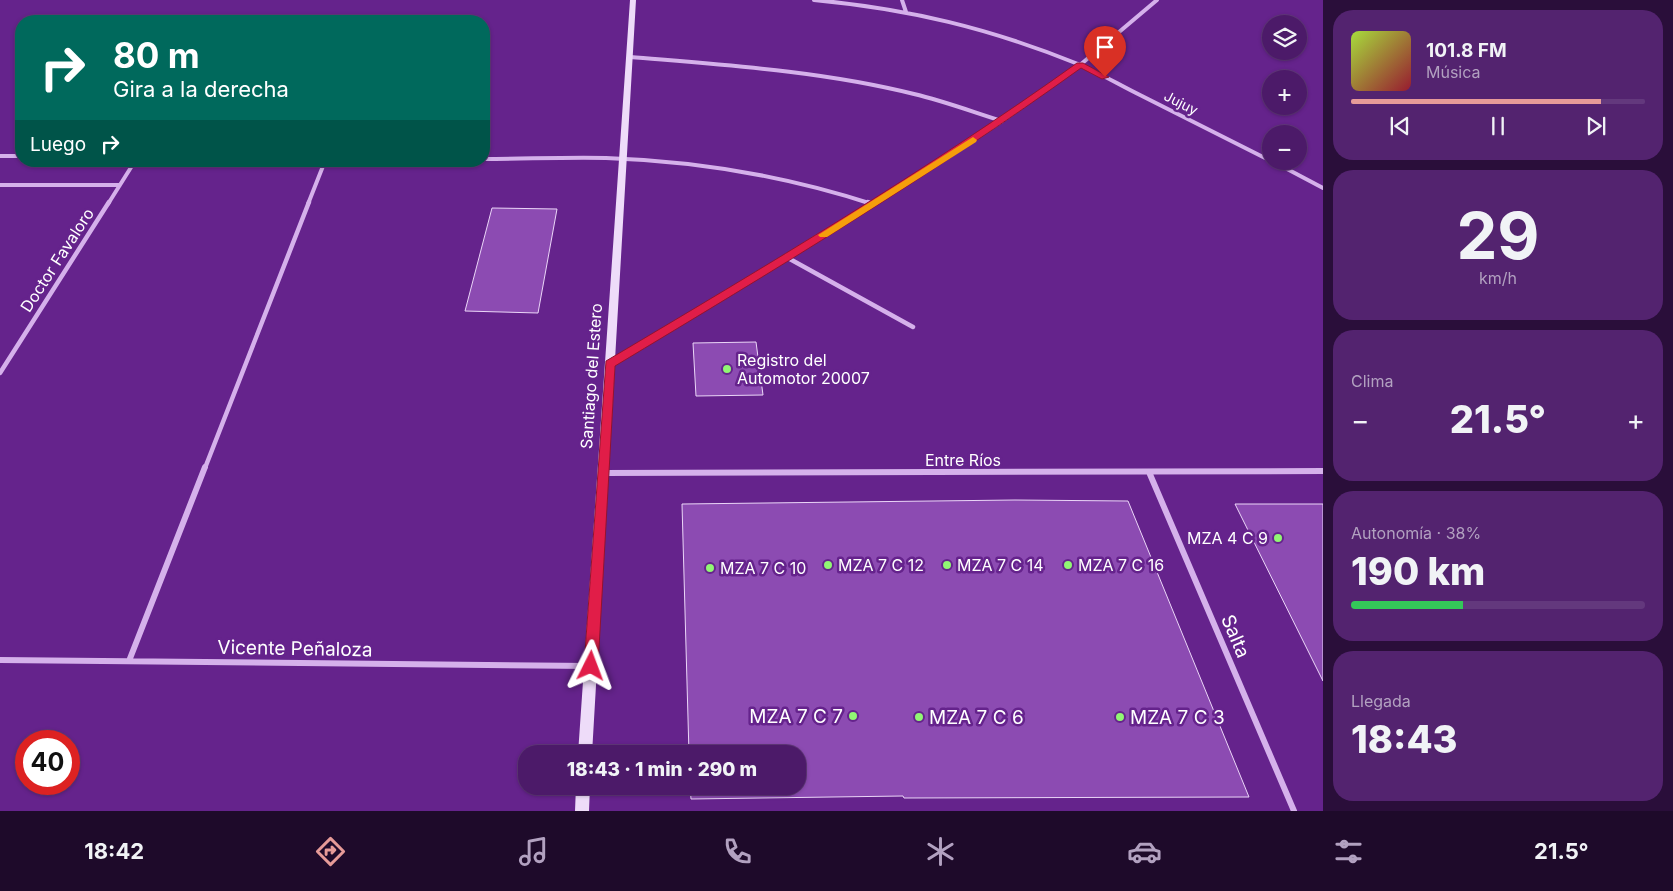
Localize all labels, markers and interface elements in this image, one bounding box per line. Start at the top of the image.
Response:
map controls [1262,15,1307,170]
button: layers [1262,15,1307,60]
pin [1084,26,1126,77]
icon: arrive [1091,33,1119,61]
text: 80 m [113,34,200,76]
icon: right [30,35,95,100]
text: 101.8 FM [1426,39,1507,62]
text: Música [1426,62,1481,82]
button: + [1262,70,1307,115]
text: Gira a la derecha [113,76,289,102]
street label: Jujuy [1161,87,1201,118]
icon: previous [1386,112,1414,140]
icon: pause [1484,112,1512,140]
icon: next [1582,112,1610,140]
button: − [1262,125,1307,170]
icon: right [96,130,124,158]
text: Luego [30,133,86,156]
text: 29 [1456,196,1540,275]
street label: Doctor Favaloro [16,204,98,316]
text: km/h [1479,268,1517,288]
street label: Santiago del Estero [576,302,606,450]
place label: Registro del Automotor 20007 [737,350,870,388]
marker: Registro del Automotor 20007 [721,363,733,375]
text: Clima [1351,371,1393,391]
text: 21.5° [1450,396,1546,442]
text: − [1351,403,1370,437]
text: + [1626,403,1645,437]
street label: Entre Ríos [925,450,1001,470]
text: Autonomía · 38% [1351,523,1481,543]
place label: MZA 4 C 9 [1187,528,1268,548]
marker: MZA 4 C 9 [1272,532,1284,544]
text: 190 km [1351,548,1485,594]
place label: MZA 7 C 12 [838,555,924,575]
place label: MZA 7 C 14 [957,555,1044,575]
place label: MZA 7 C 16 [1078,555,1164,575]
place label: MZA 7 C 10 [720,558,806,578]
marker: MZA 7 C 12 [822,559,834,571]
marker: MZA 7 C 14 [941,559,953,571]
marker: MZA 7 C 16 [1062,559,1074,571]
marker: MZA 7 C 10 [704,562,716,574]
street label: Salta [1216,611,1255,661]
street label: Vicente Peñaloza [217,636,373,661]
position arrow [564,639,616,691]
text: Llegada [1351,691,1411,711]
place label: MZA 7 C 7 [749,705,843,728]
place label: MZA 7 C 6 [929,706,1024,729]
place label: MZA 7 C 3 [1130,706,1225,729]
marker: MZA 7 C 7 [847,710,859,722]
marker: MZA 7 C 6 [913,711,925,723]
marker: MZA 7 C 3 [1114,711,1126,723]
text: 18:43 [1351,716,1458,762]
speed limit sign: 40 [15,730,80,795]
text: 18:43 · 1 min · 290 m [567,758,757,781]
icon: directions [313,834,348,869]
icon: music [516,834,551,869]
icon: phone [720,834,755,869]
icon: climate [923,834,958,869]
icon: car [1127,834,1162,869]
icon: filters [1331,834,1366,869]
text: 18:42 [84,838,144,864]
text: 21.5° [1534,838,1589,864]

